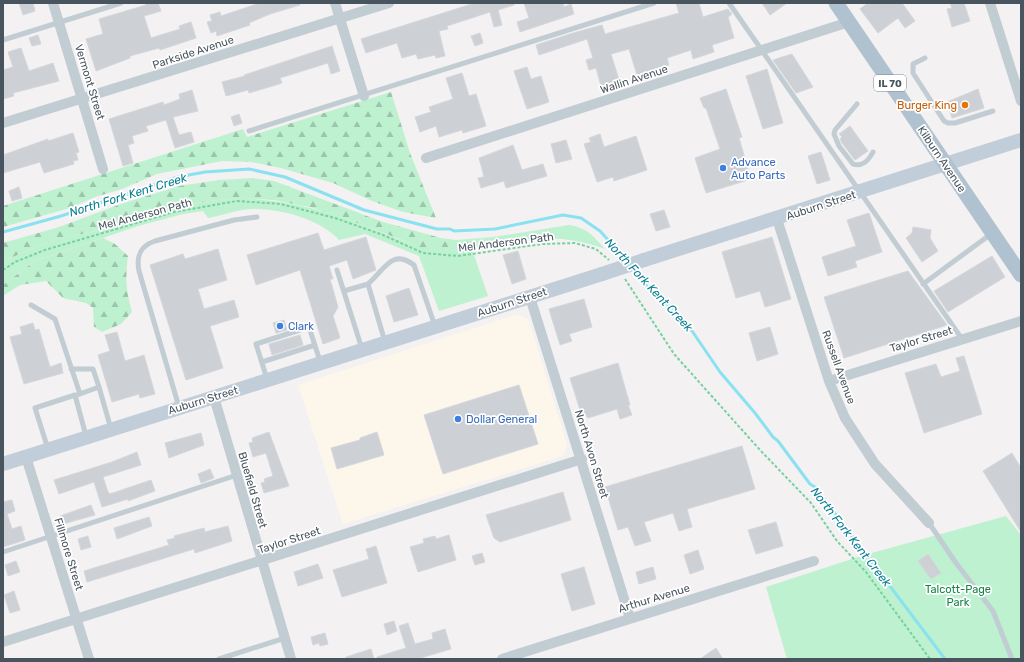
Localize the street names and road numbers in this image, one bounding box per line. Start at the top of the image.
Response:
street label: Parkside Avenue [151,33,235,72]
street label: Vermont Street [72,43,107,122]
street label: Wallin Avenue [599,62,670,97]
road number: IL 70 [874,75,906,91]
street label: Kilburn Avenue [915,124,968,195]
street label: Auburn Street [785,188,858,223]
street label: Mel Anderson Path [97,196,193,233]
street label: Mel Anderson Path [458,230,555,255]
street label: Auburn Street [476,285,549,320]
street label: Taylor Street [888,324,955,355]
street label: Russell Avenue [819,329,858,406]
street label: Auburn Street [167,383,240,417]
street label: North Avon Street [572,408,611,501]
street label: Bluefield Street [235,451,270,530]
street label: Fillmore Street [51,516,86,593]
street label: Taylor Street [256,524,323,557]
street label: Arthur Avenue [617,581,691,616]

